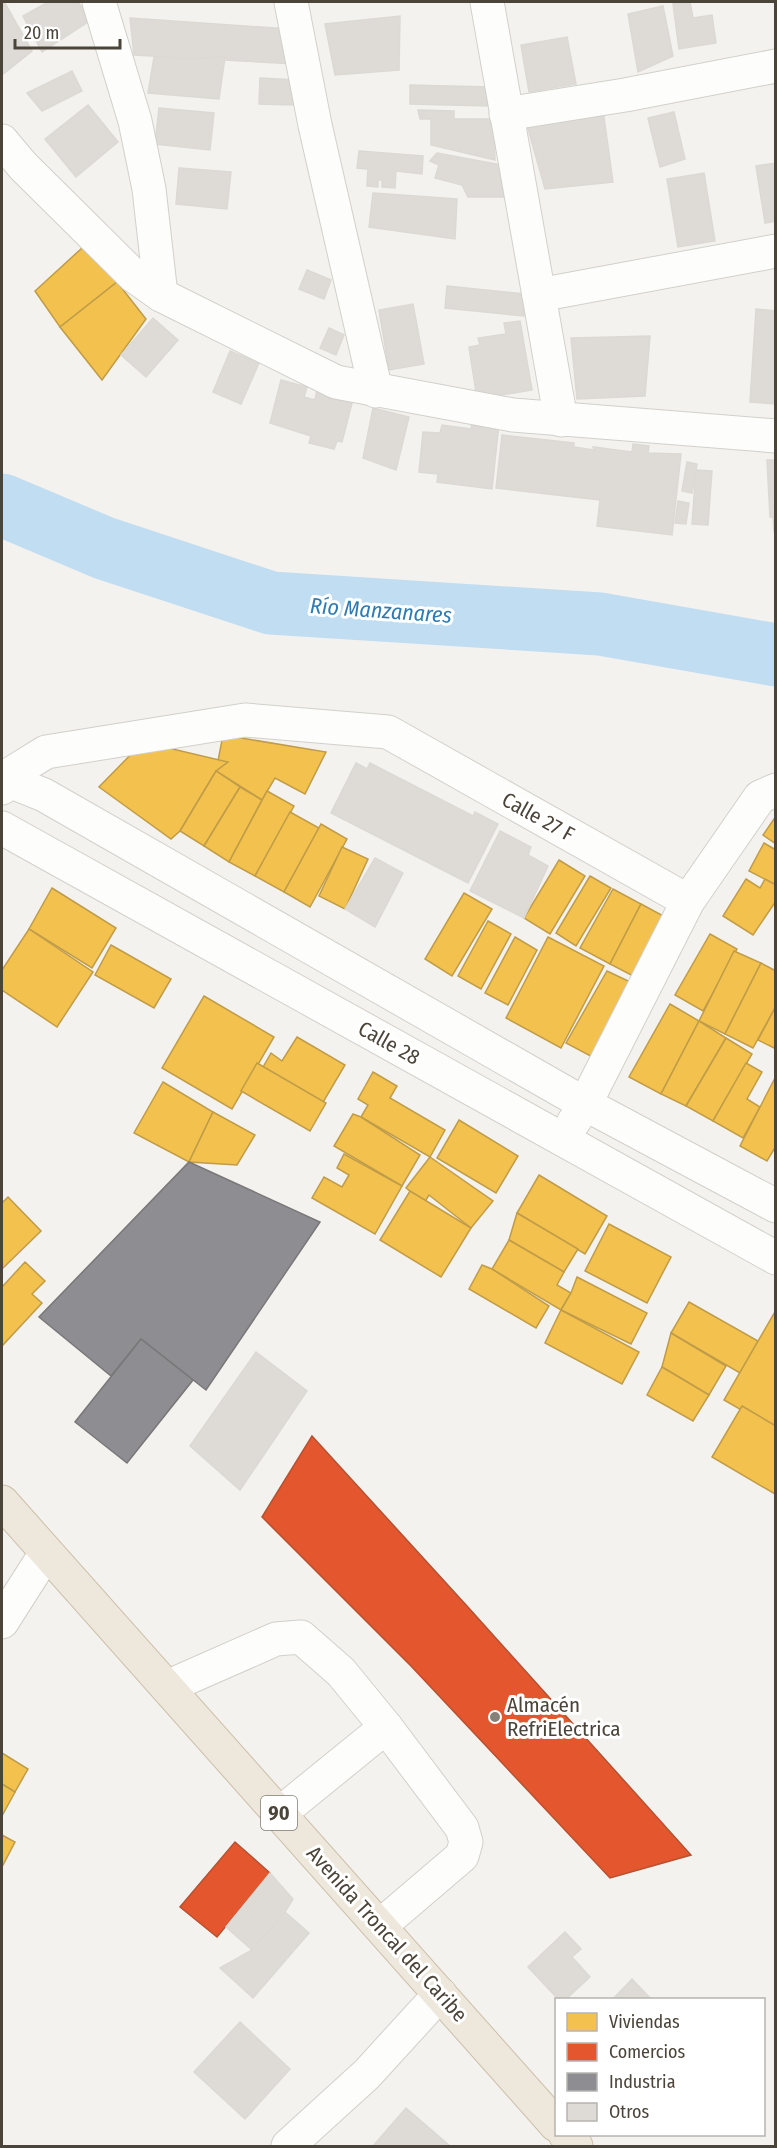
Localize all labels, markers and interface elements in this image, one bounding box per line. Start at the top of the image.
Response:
scale bar [15,12,120,50]
text: 20 m [24,22,59,44]
water label: Río Manzanares [309,592,453,629]
street label: Calle 27 F [497,787,579,847]
street label: Calle 28 [354,1015,424,1071]
place label: Almacén RefriElectrica [507,1692,621,1742]
marker: Almacén RefriElectrica [488,1710,502,1724]
road number: 90 [261,1796,297,1830]
street label: Avenida Troncal del Caribe [301,1841,473,2027]
legend [555,1998,765,2136]
text: Viviendas [609,2011,680,2033]
text: Comercios [609,2041,685,2063]
text: Industria [609,2071,676,2093]
text: Otros [609,2101,649,2123]

